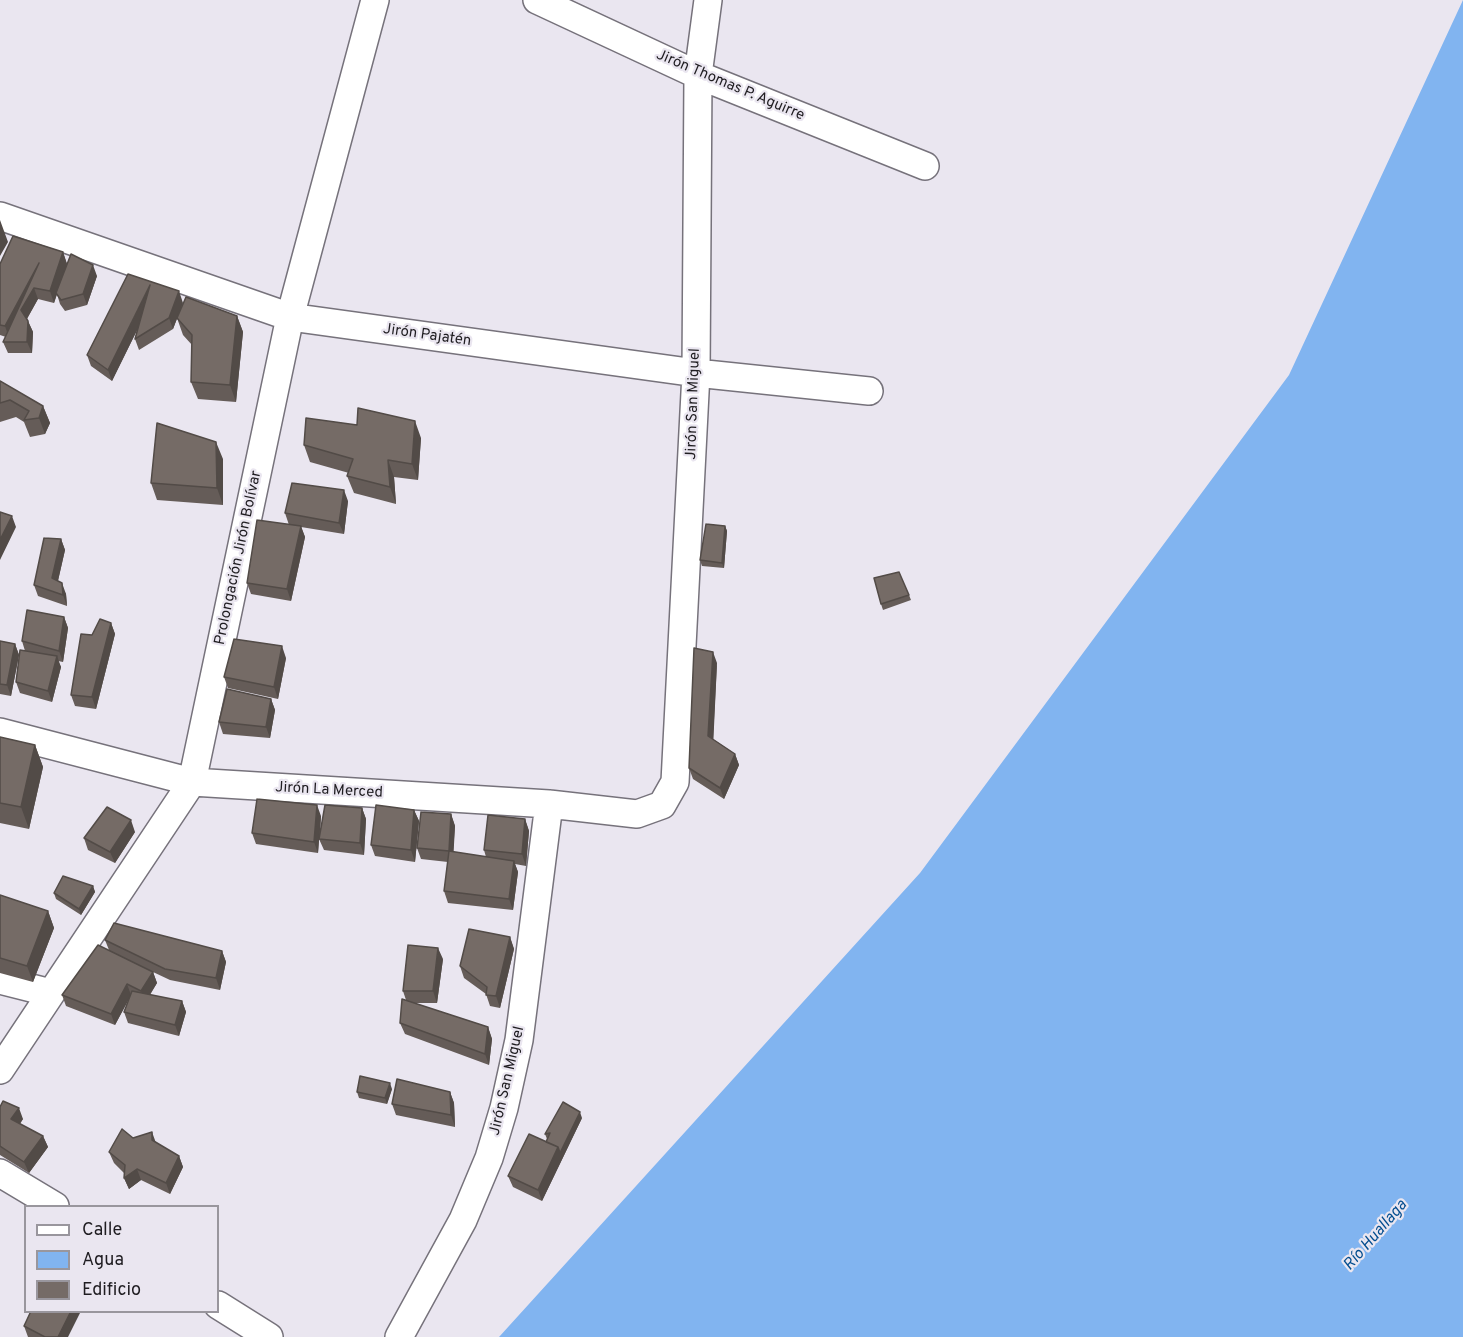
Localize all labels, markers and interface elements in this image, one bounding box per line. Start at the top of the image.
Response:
street label: Jirón Thomas P. Aguirre [653,47,807,125]
street label: Jirón Pajatén [382,321,472,351]
street label: Jirón San Miguel [683,348,705,460]
street label: Prolongación Jirón Bolívar [212,469,266,647]
street label: Jirón La Merced [275,779,383,803]
street label: Jirón San Miguel [487,1025,529,1137]
water label: Río Huallaga [1340,1197,1412,1275]
legend [24,1205,219,1313]
text: Calle [82,1219,122,1242]
text: Agua [82,1249,124,1272]
text: Edificio [82,1279,141,1302]

